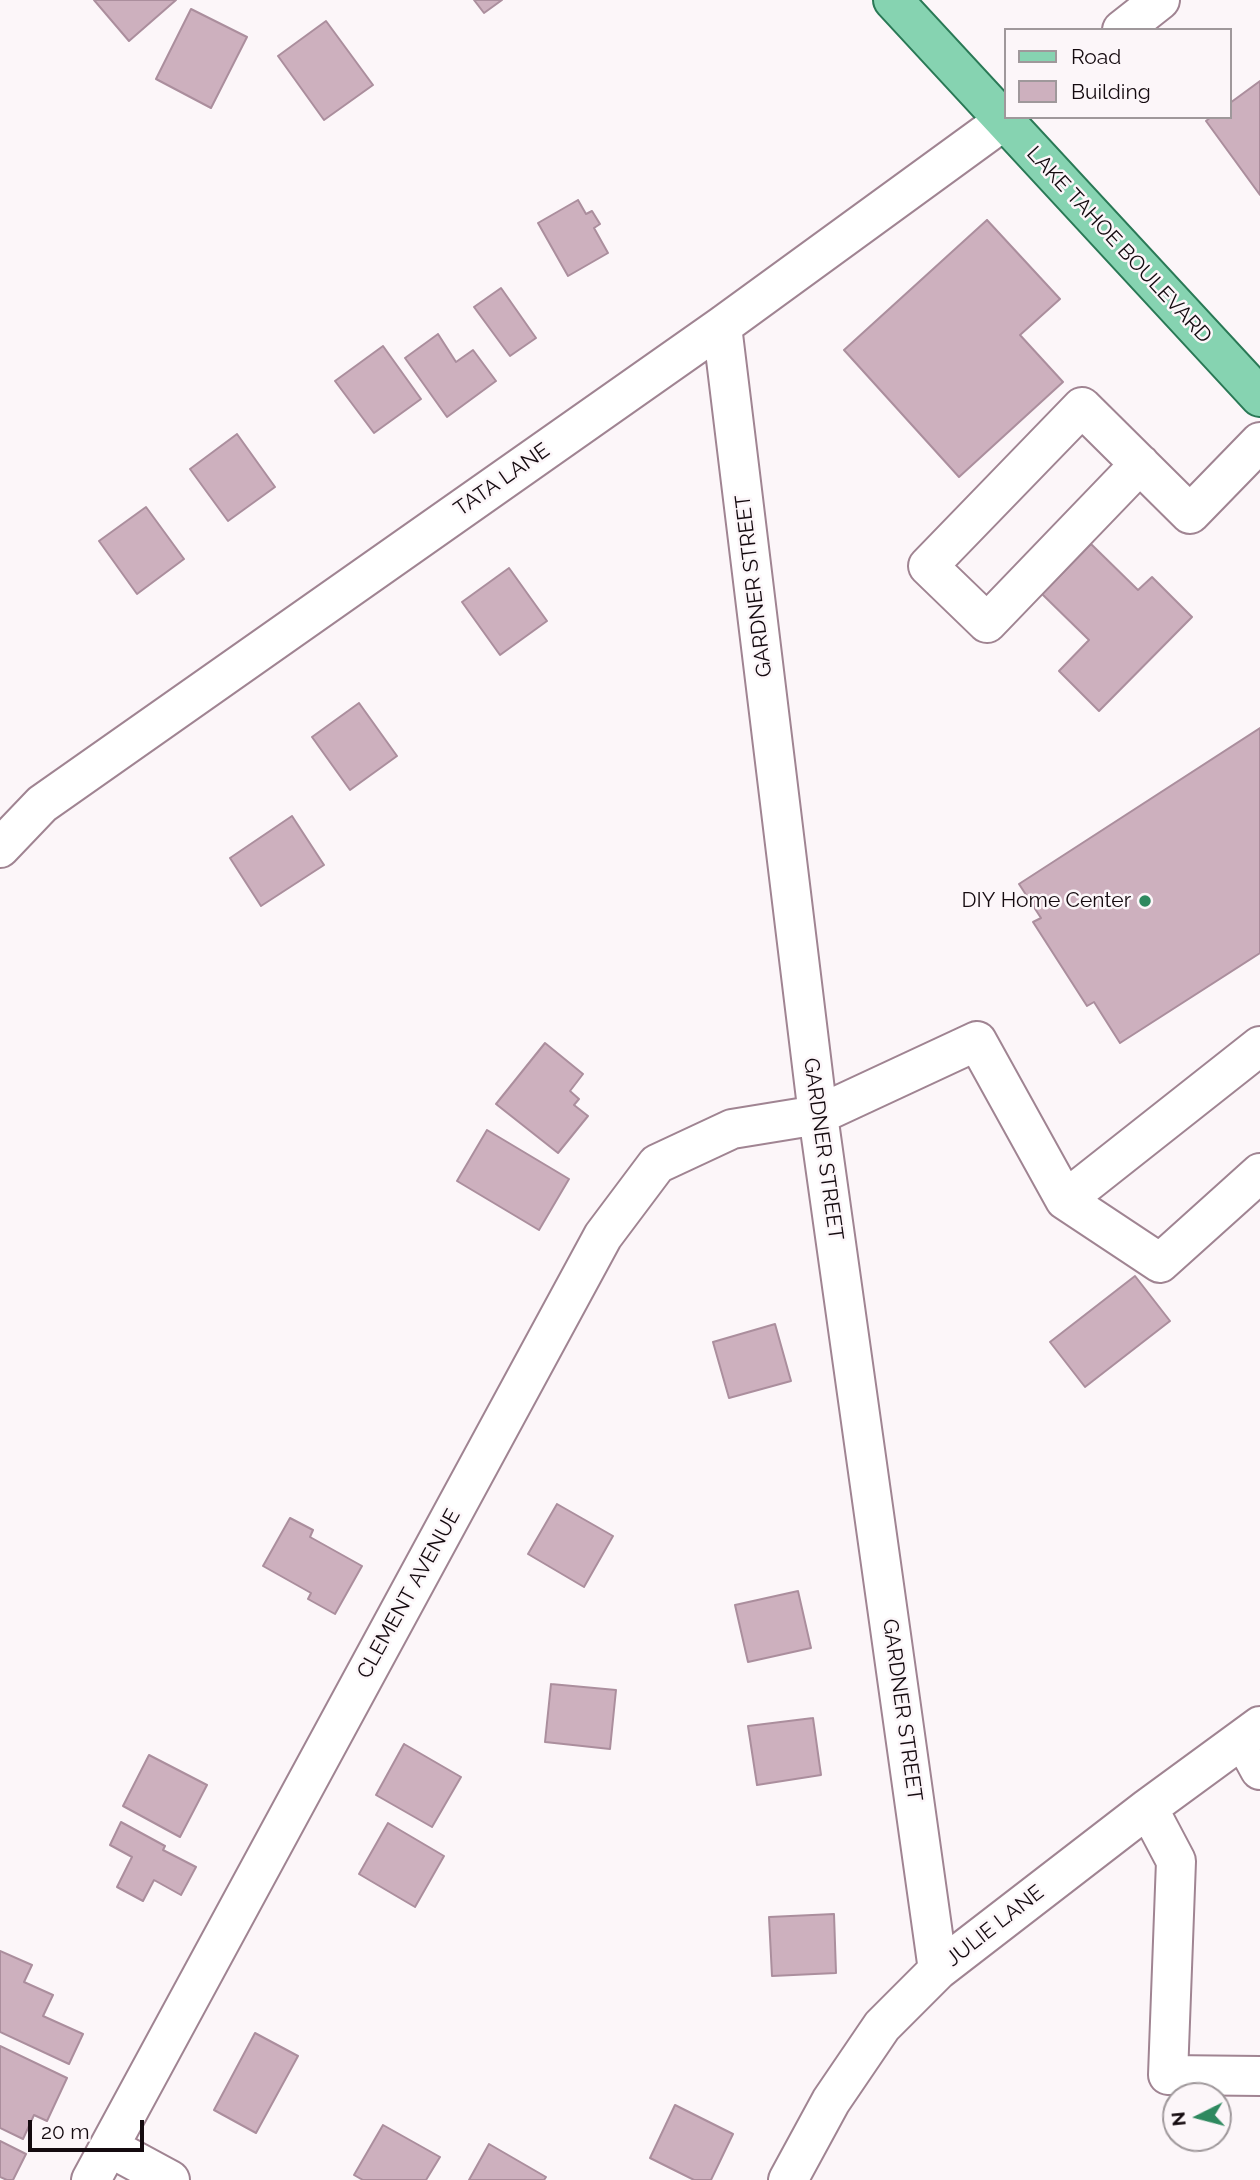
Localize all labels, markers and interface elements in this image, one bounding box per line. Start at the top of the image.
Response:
legend [1004,28,1232,119]
text: Road [1071,44,1121,69]
text: Building [1071,79,1151,104]
street label: LAKE TAHOE BOULEVARD [1021,141,1217,349]
street label: TATA LANE [450,438,554,522]
street label: GARDNER STREET [730,493,778,679]
place label: DIY Home Center [962,888,1131,914]
marker: DIY Home Center [1137,893,1153,909]
street label: GARDNER STREET [798,1056,848,1242]
street label: CLEMENT AVENUE [352,1505,466,1683]
street label: GARDNER STREET [877,1617,927,1803]
street label: JULIE LANE [941,1880,1049,1972]
north arrow [1162,2082,1232,2152]
scale bar [32,2106,147,2150]
text: N [1166,2111,1190,2127]
text: 20 m [41,2119,89,2144]

